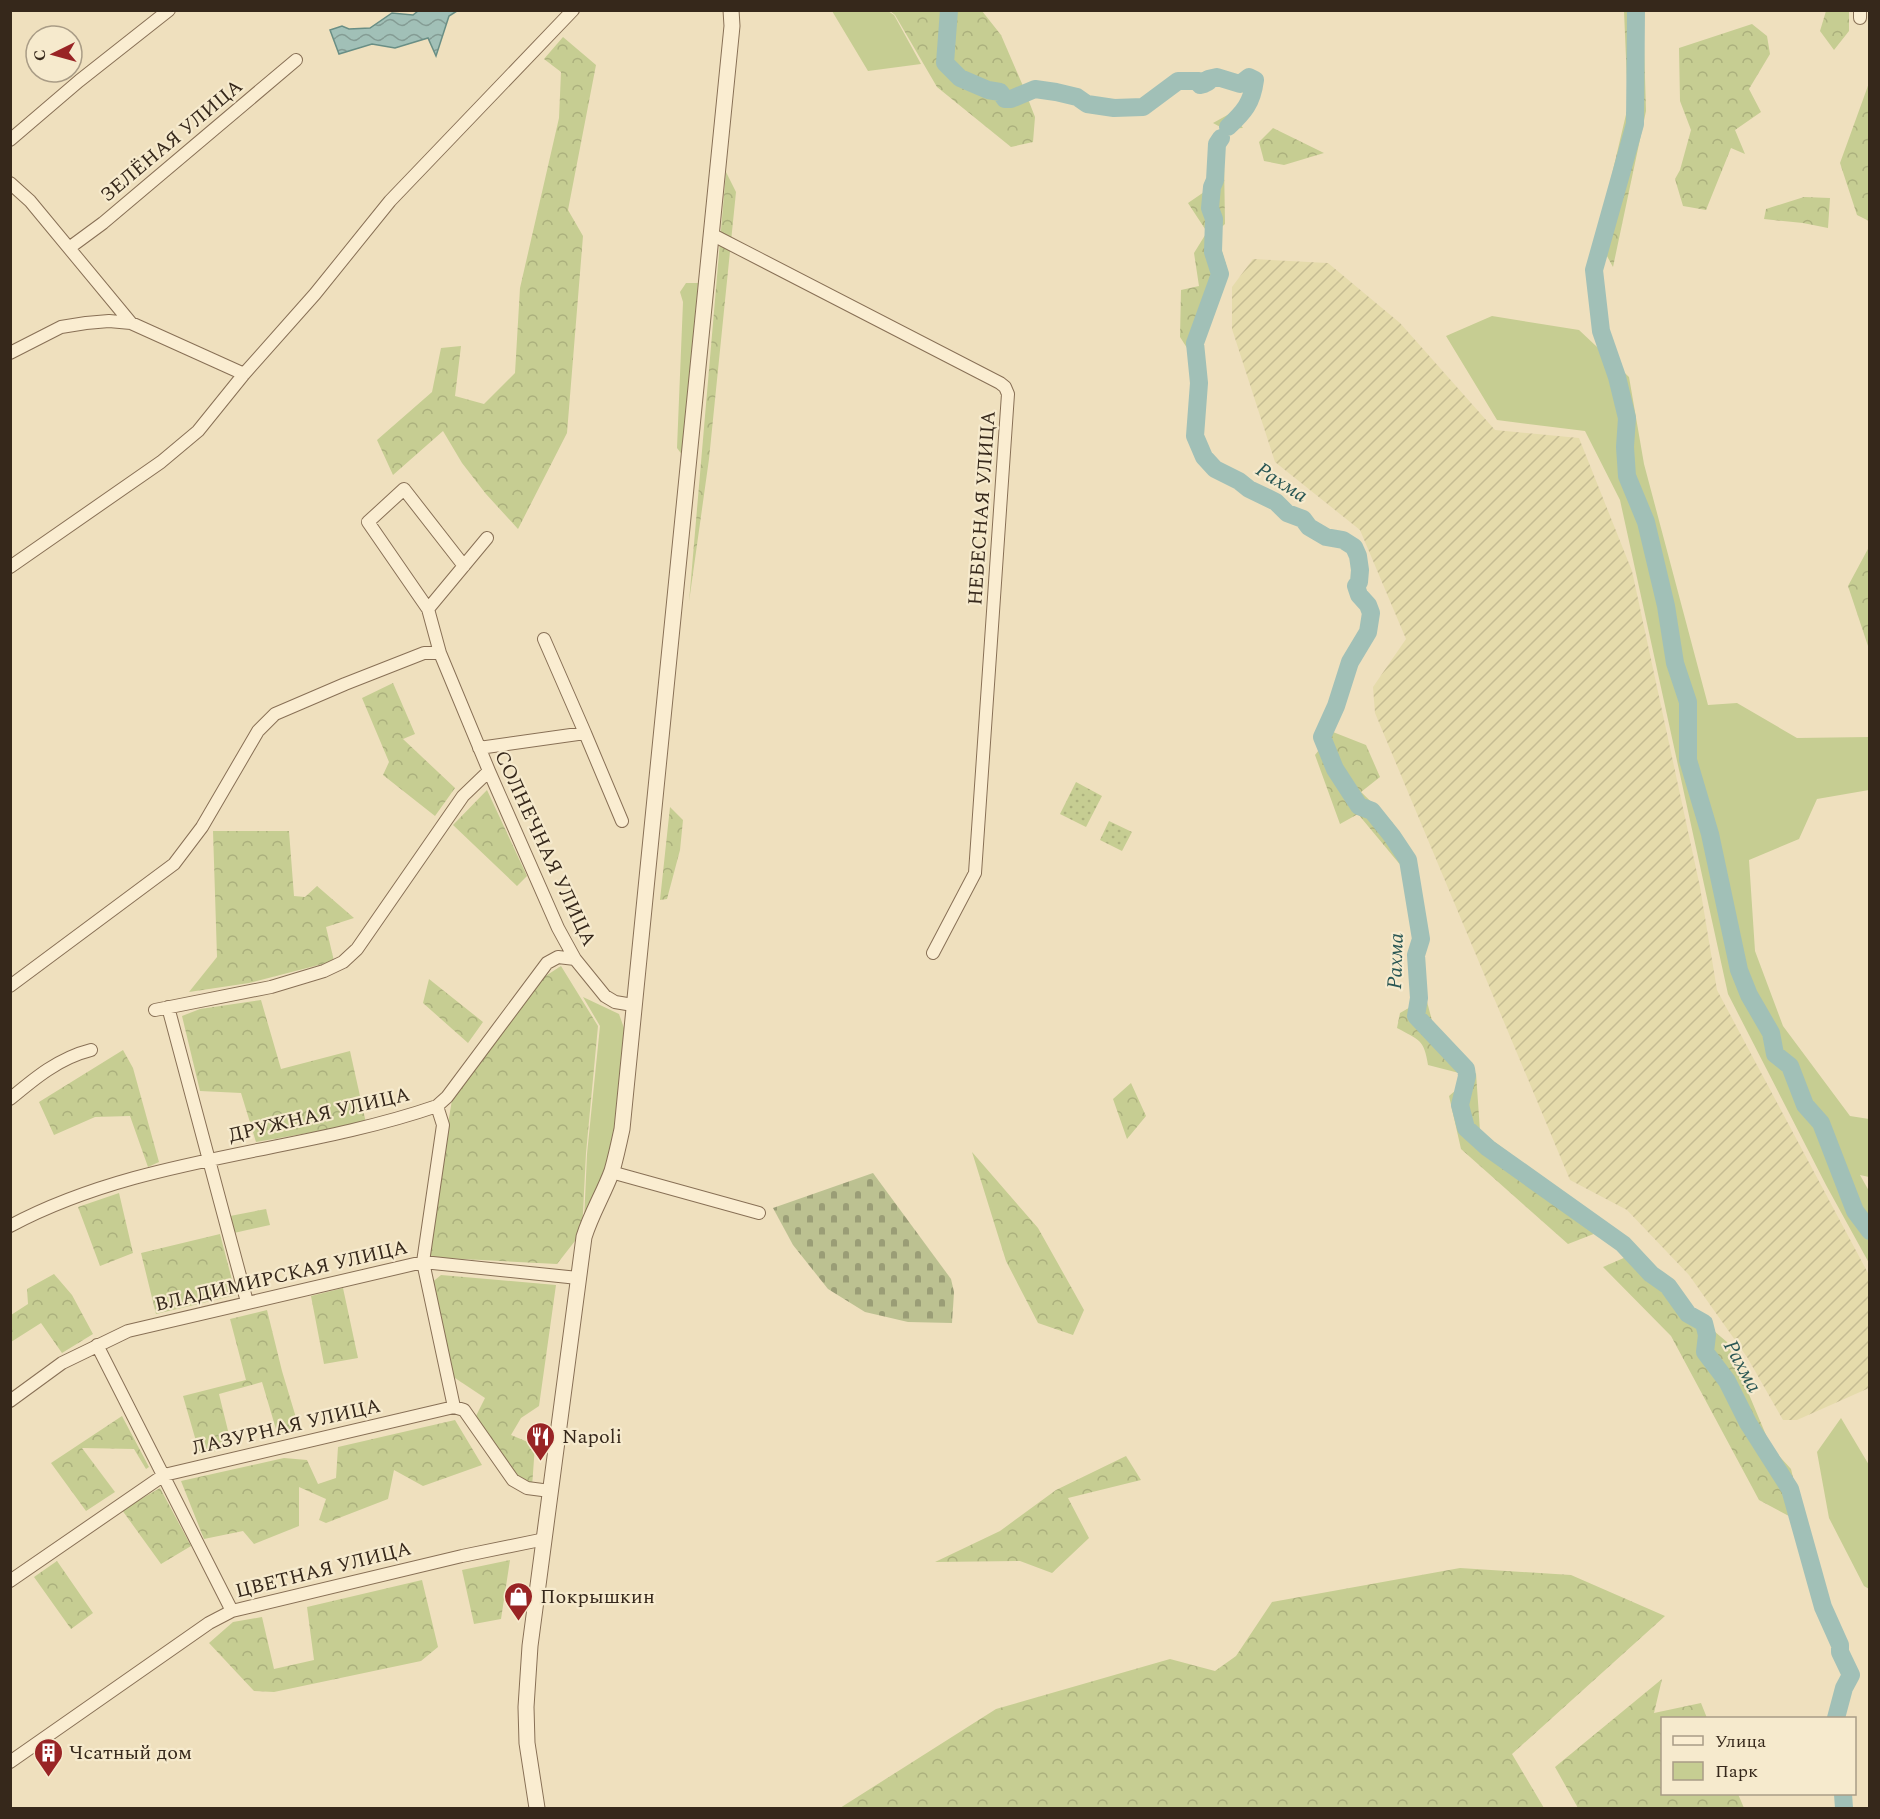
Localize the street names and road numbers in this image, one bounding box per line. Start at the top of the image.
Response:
street label: ЗЕЛЁНАЯ УЛИЦА [94,72,250,210]
street label: НЕБЕСНАЯ УЛИЦА [960,410,1004,606]
street label: СОЛНЕЧНАЯ УЛИЦА [486,745,604,951]
street label: ДРУЖНАЯ УЛИЦА [226,1080,413,1150]
street label: ВЛАДИМИРСКАЯ УЛИЦА [152,1232,411,1320]
street label: ЛАЗУРНАЯ УЛИЦА [189,1391,384,1463]
street label: ЦВЕТНАЯ УЛИЦА [232,1534,414,1606]

